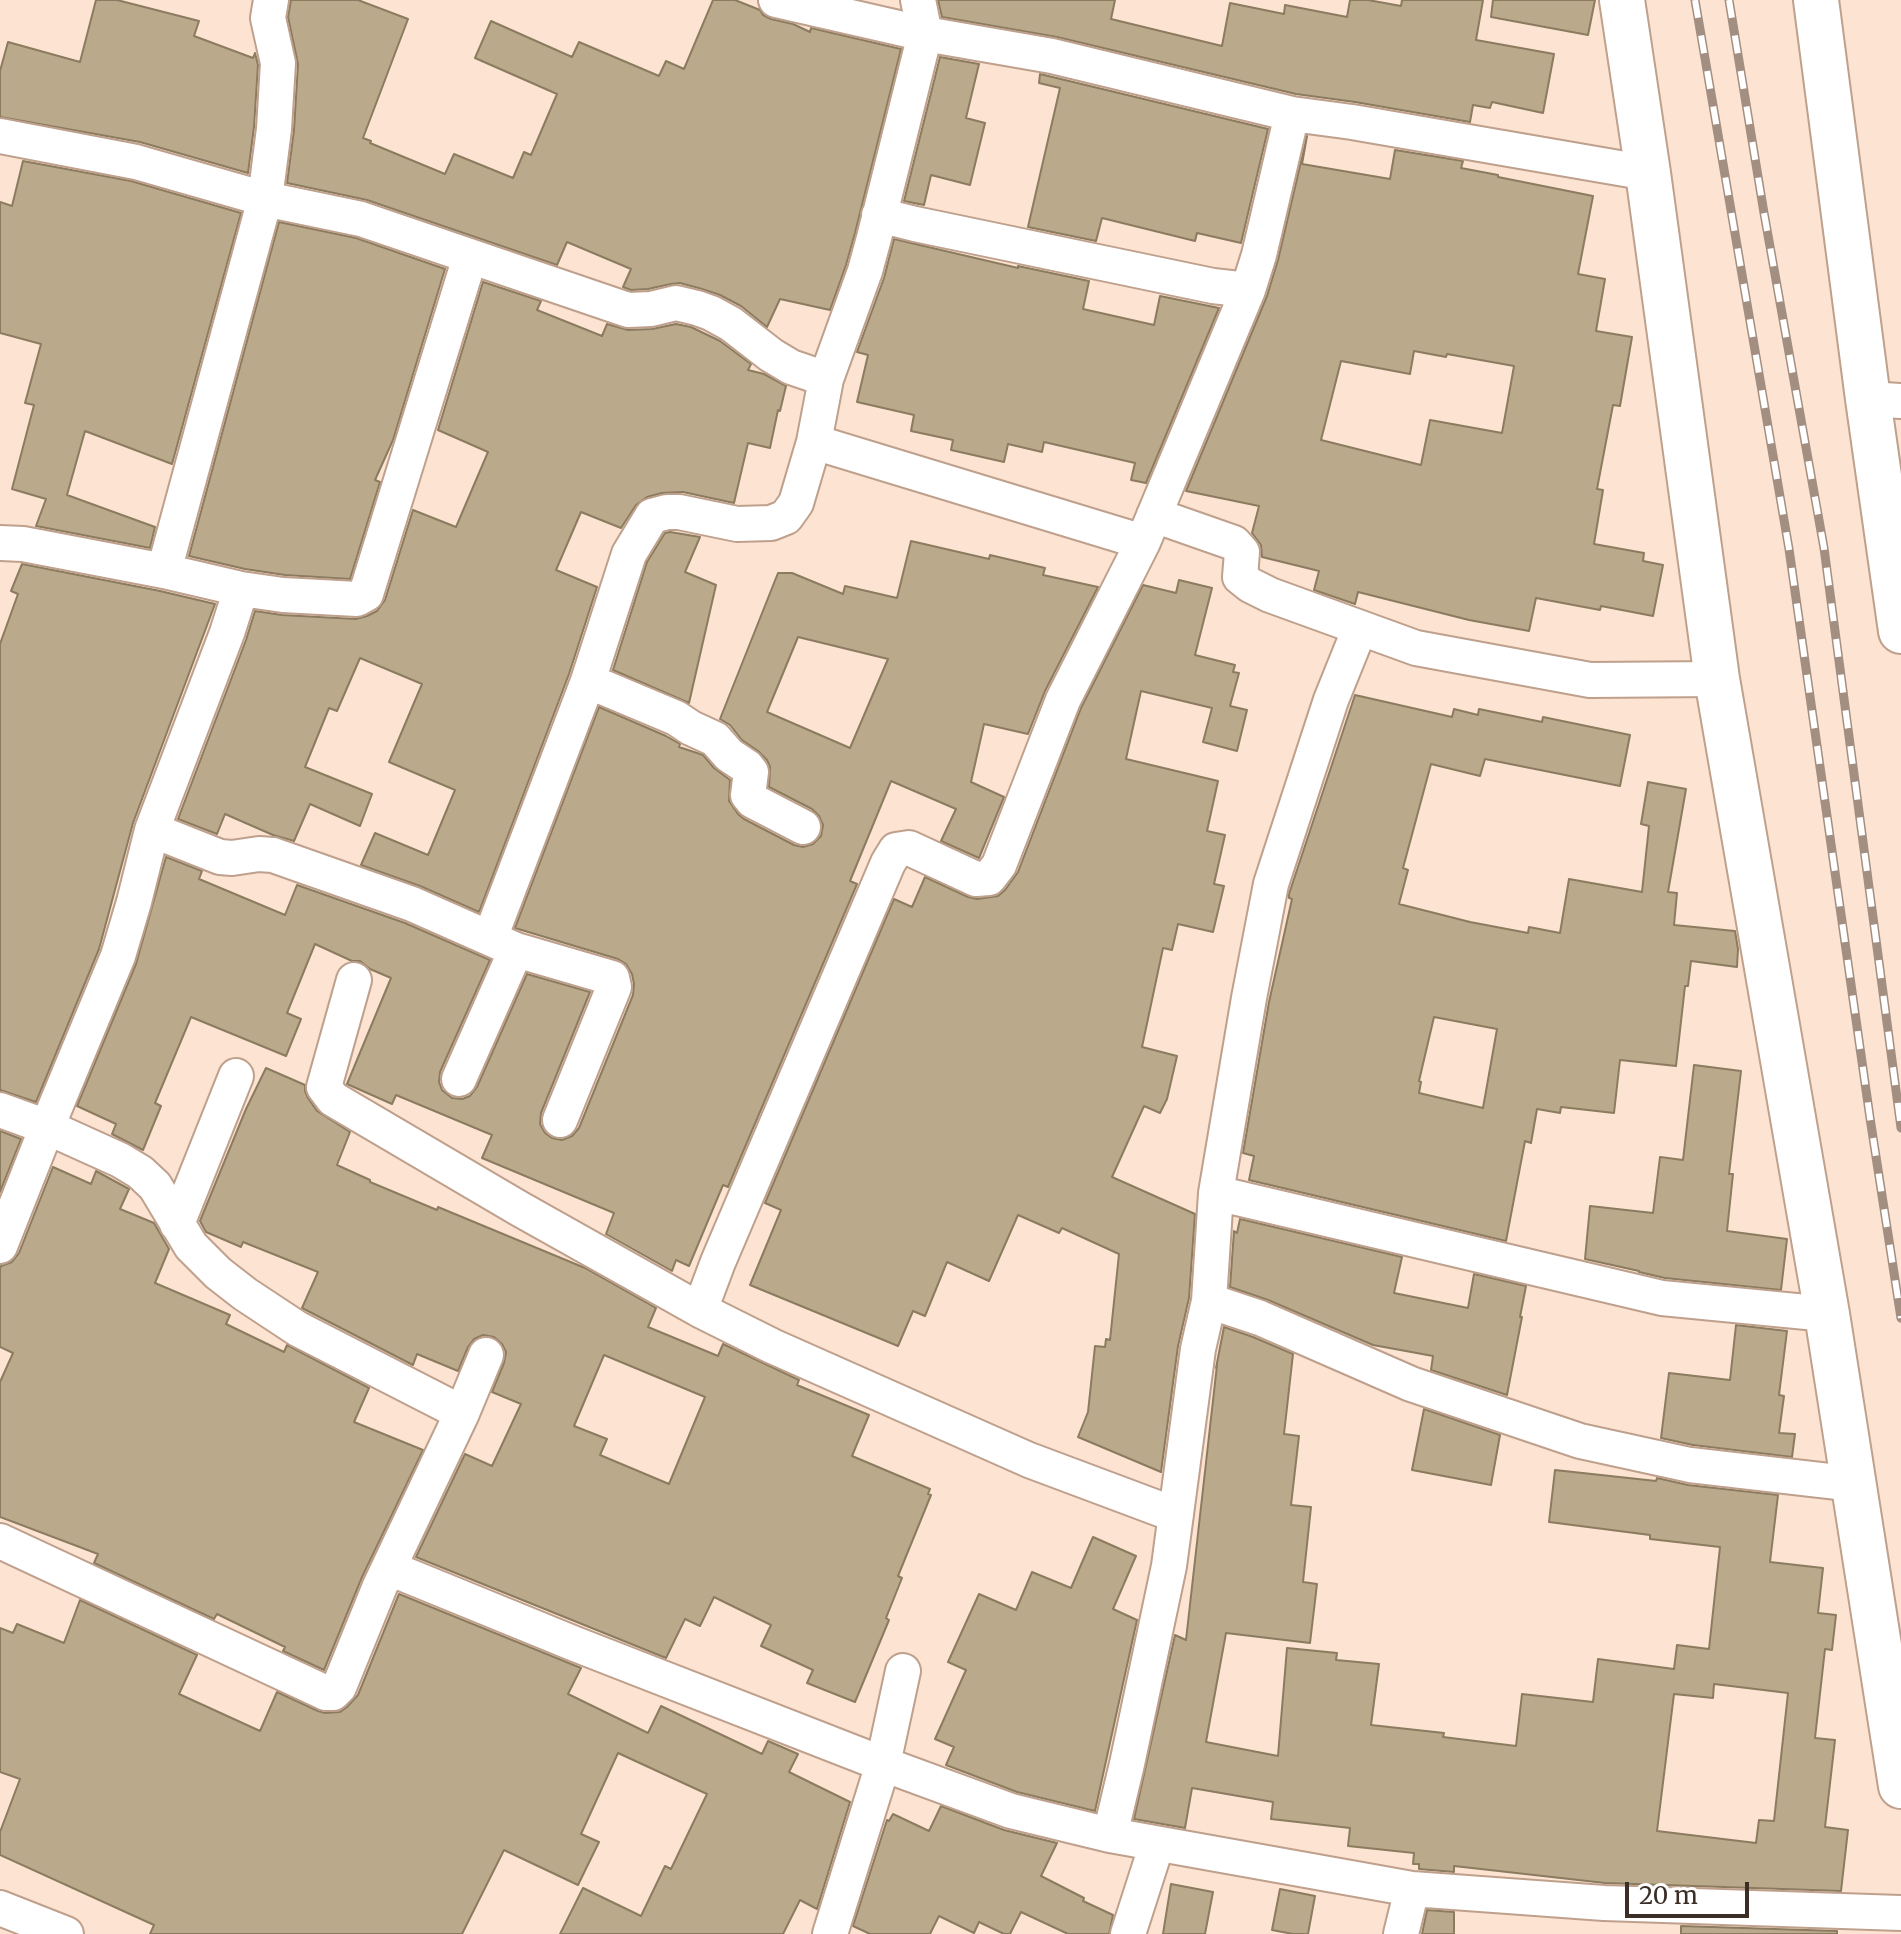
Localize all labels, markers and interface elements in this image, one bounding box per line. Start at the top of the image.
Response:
scale bar [1629,1866,1753,1916]
text: 20 m [1639,1880,1698,1911]

